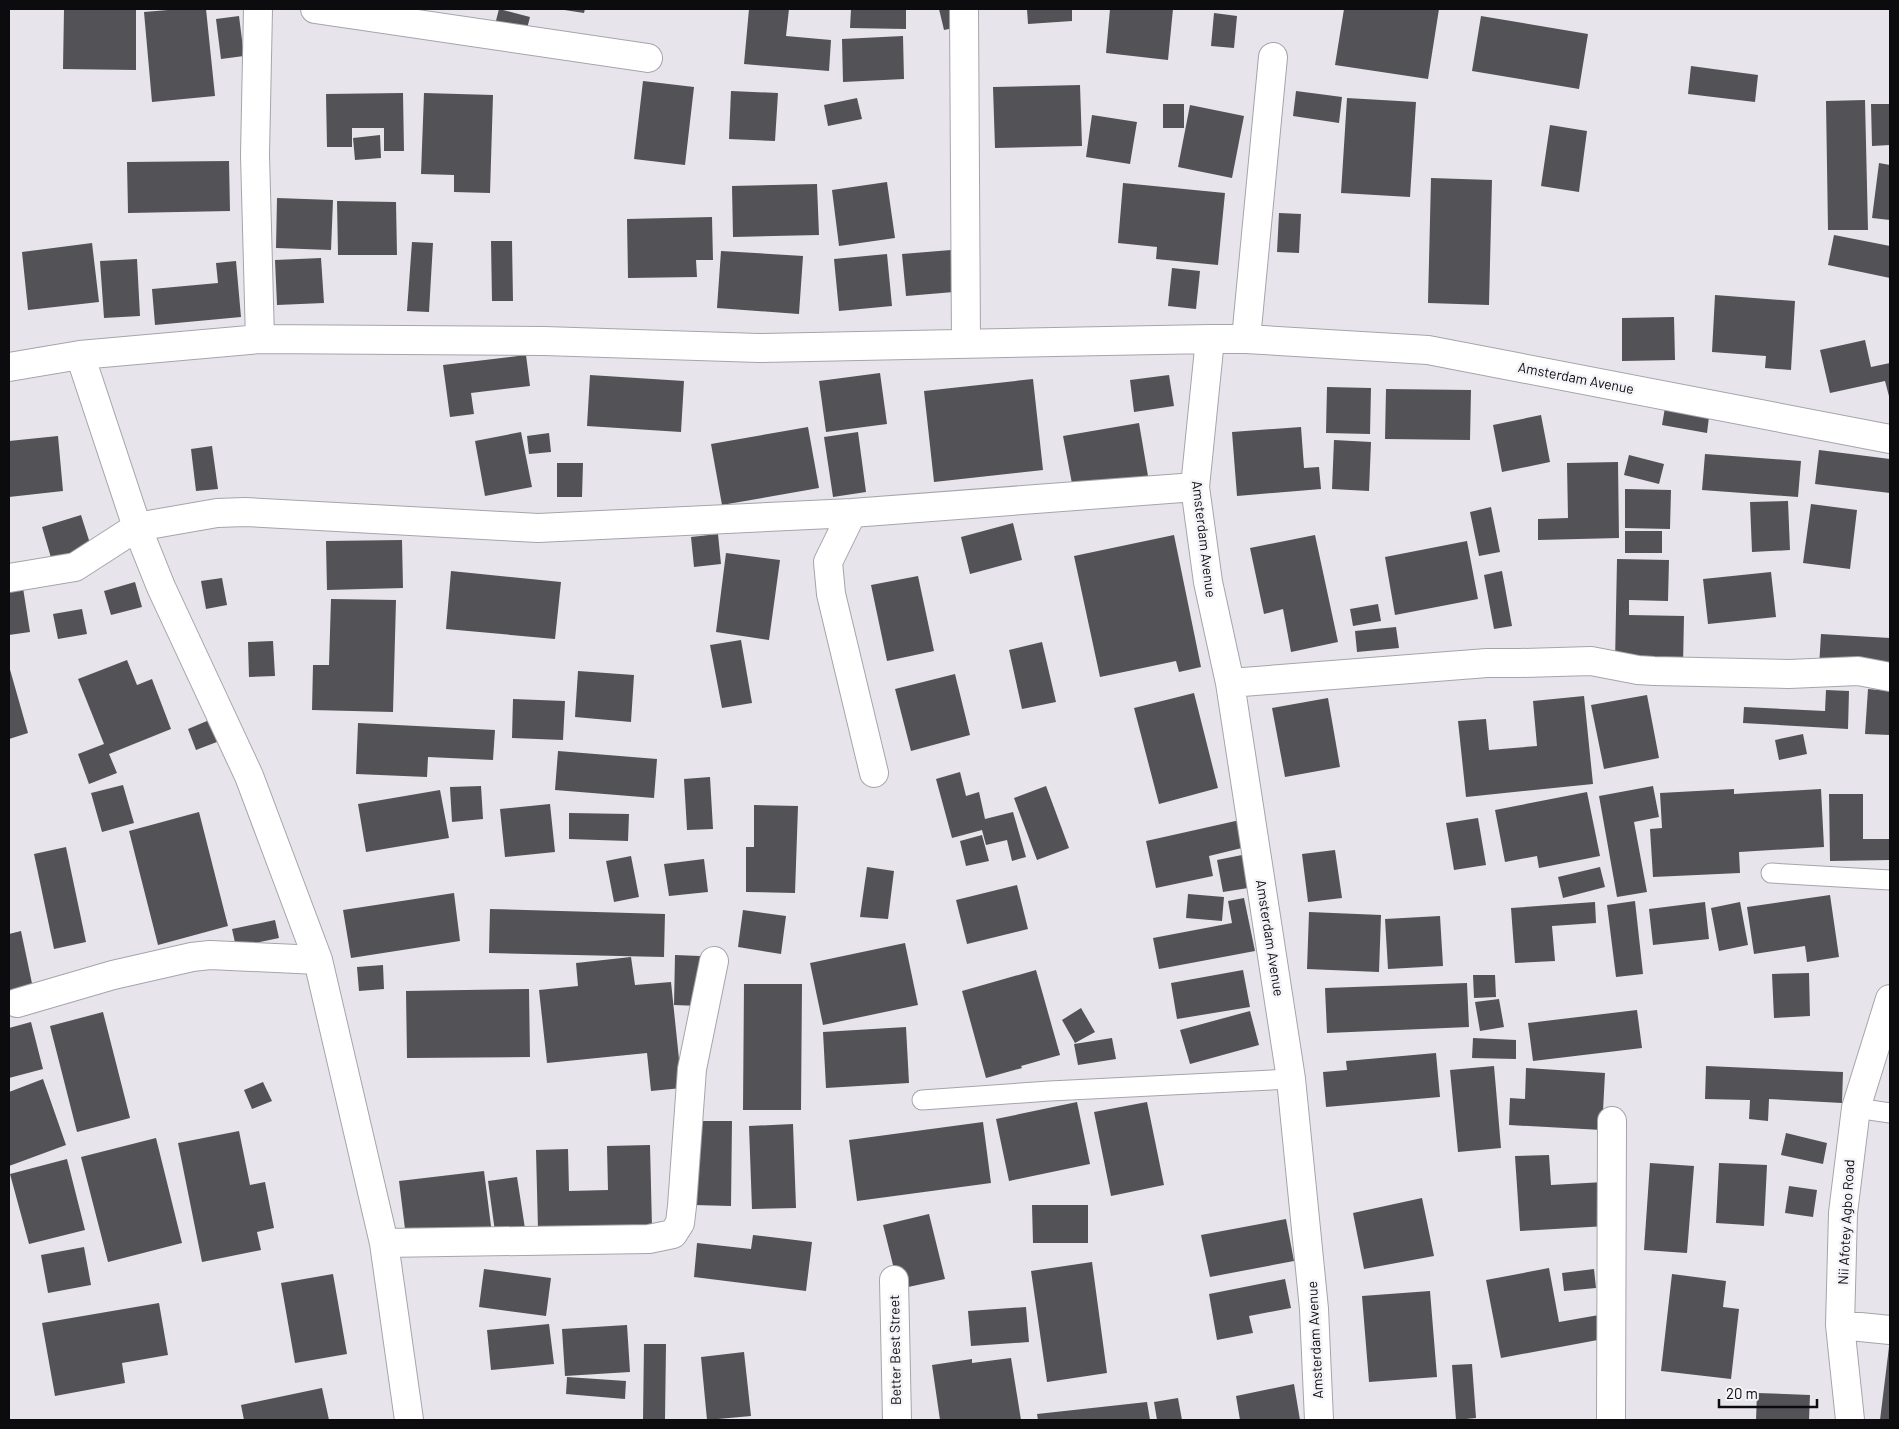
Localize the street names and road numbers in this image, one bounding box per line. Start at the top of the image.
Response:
street label: Amsterdam Avenue [1517,358,1636,397]
street label: Amsterdam Avenue [1189,479,1220,598]
street label: Amsterdam Avenue [1253,878,1288,997]
street label: Nii Afotey Agbo Road [1834,1159,1857,1285]
street label: Amsterdam Avenue [1303,1281,1326,1399]
street label: Better Best Street [885,1295,904,1405]

